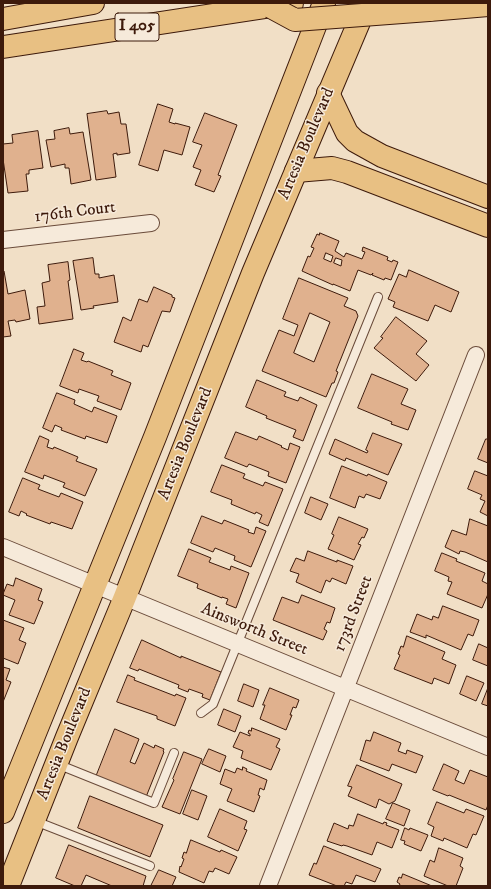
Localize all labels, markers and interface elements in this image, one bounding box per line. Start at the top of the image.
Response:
road number: I 405 [115,13,159,41]
street label: Artesia Boulevard [274,85,340,203]
street label: 176th Court [33,198,117,228]
street label: Artesia Boulevard [154,385,218,503]
street label: 173rd Street [330,573,378,655]
street label: Ainsworth Street [198,599,310,661]
street label: Artesia Boulevard [33,685,97,803]

